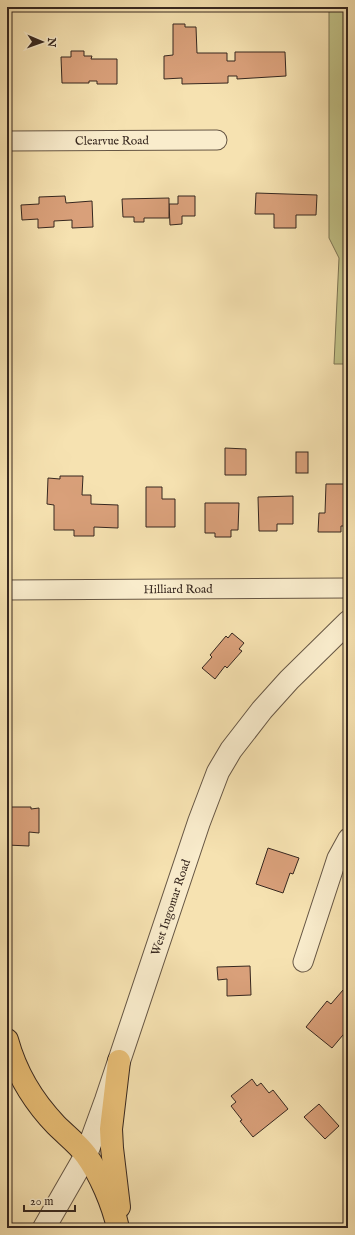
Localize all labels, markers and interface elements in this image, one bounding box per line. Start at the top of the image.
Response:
north arrow [22,22,62,62]
text: N [44,36,58,48]
street label: Clearvue Road [75,133,150,149]
street label: Hilliard Road [143,582,213,597]
street label: West Ingomar Road [148,857,194,957]
scale bar [24,1187,75,1213]
text: 20 m [30,1194,53,1209]

